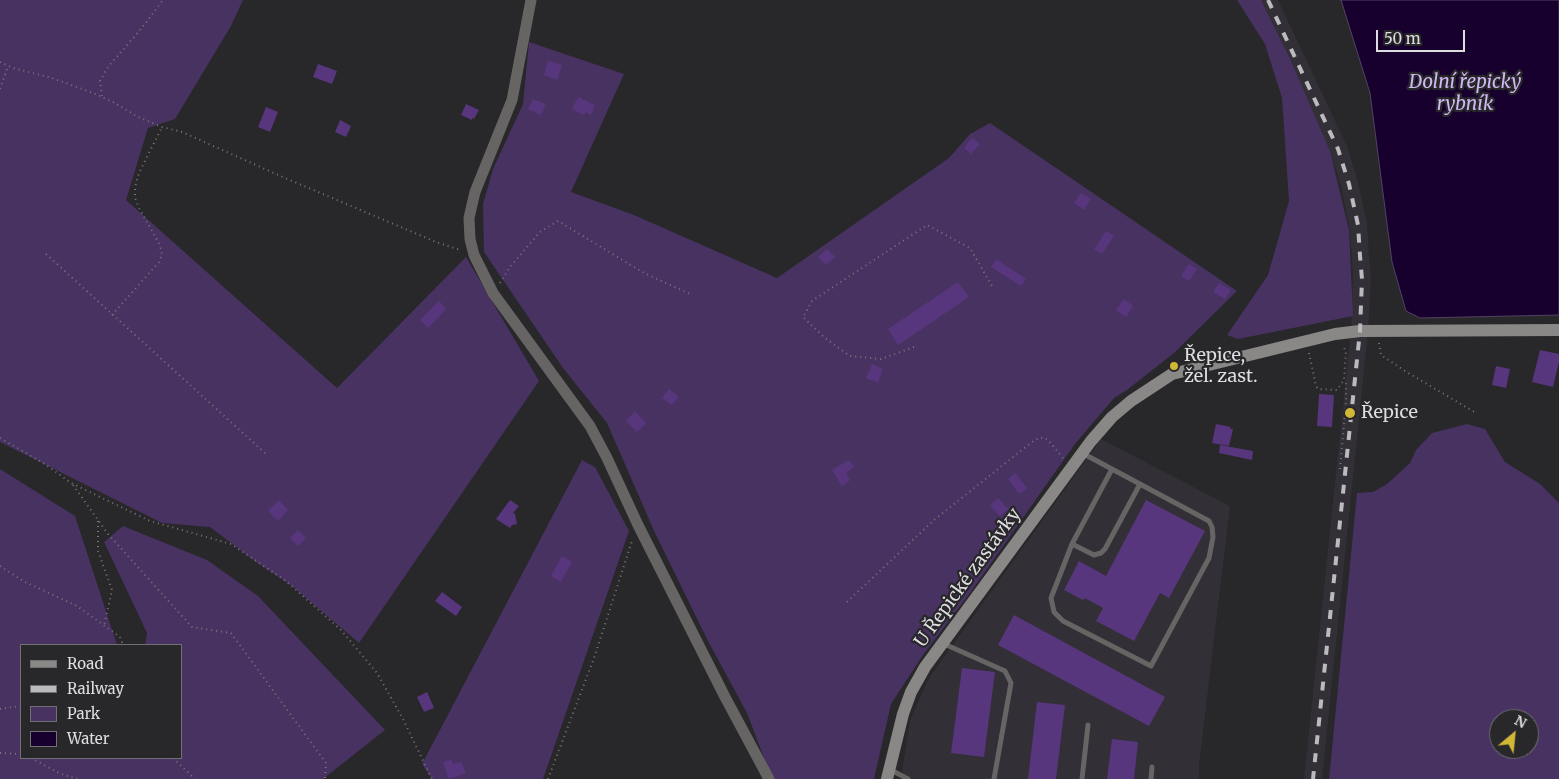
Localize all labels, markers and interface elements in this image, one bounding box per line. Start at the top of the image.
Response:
scale bar [1379,20,1468,52]
text: 50 m [1384,29,1421,48]
water label: Dolní řepický rybník [1409,72,1521,116]
place label: Řepice, žel. zast. [1184,345,1258,388]
marker: Řepice, žel. zast. [1168,360,1180,372]
place label: Řepice [1361,402,1418,424]
marker: Řepice [1343,406,1357,420]
street label: U Řepické zastávky [910,504,1026,652]
legend [20,644,182,759]
text: Road [67,654,103,673]
text: Railway [67,679,124,698]
text: Park [67,704,100,723]
north arrow [1489,709,1539,759]
text: N [1511,711,1530,732]
text: Water [67,729,109,748]

